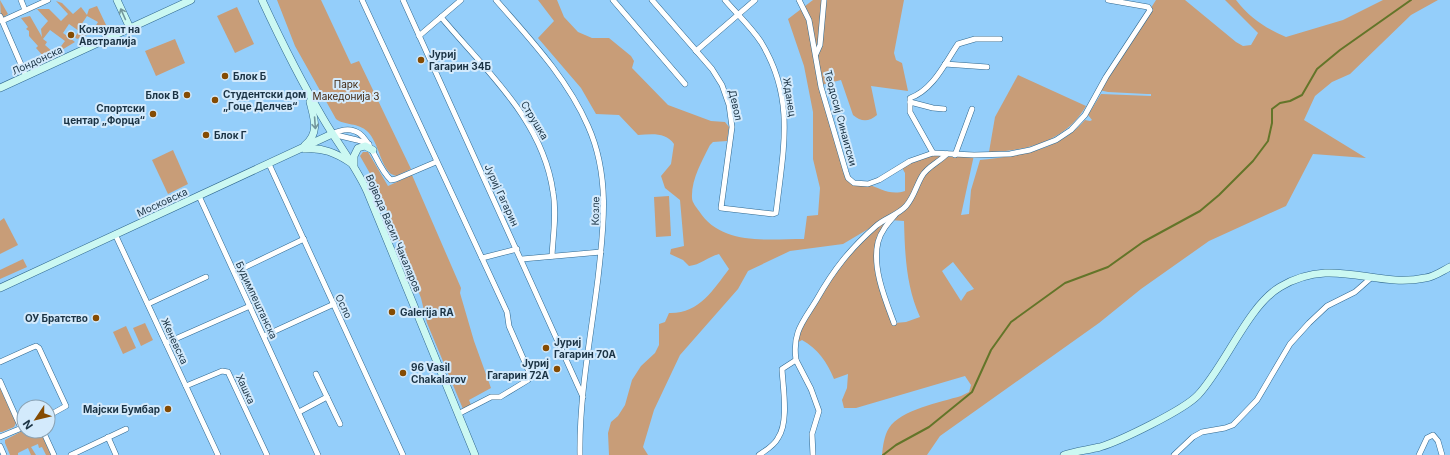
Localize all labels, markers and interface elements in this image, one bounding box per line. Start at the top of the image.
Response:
one-way arrow [119,8,126,20]
place label: Конзулат на Австралија [79,23,140,47]
marker: Конзулат на Австралија [66,30,76,40]
street label: Лондонска [10,43,64,77]
place label: Јуриј Гагарин 34Б [429,48,491,72]
marker: Јуриј Гагарин 34Б [416,55,426,65]
street label: Теодосиј Синаитски [822,69,860,167]
place label: Блок Б [233,70,267,82]
marker: Блок Б [220,71,230,81]
street label: Жданец [781,77,799,117]
park label: Парк Македонија 3 [313,78,379,102]
place label: Студентски дом „Гоце Делчев“ [223,88,306,112]
street label: Девол [727,88,745,122]
place label: Блок В [146,89,179,101]
marker: Блок В [182,90,192,100]
marker: Студентски дом „Гоце Делчев“ [210,95,220,105]
street label: Струшка [519,99,551,141]
place label: Спортски центар „Форца“ [64,102,145,126]
marker: Спортски центар „Форца“ [148,109,158,119]
one-way arrow [311,116,318,129]
place label: Блок Г [214,129,247,141]
marker: Блок Г [201,130,211,140]
street label: Јуриј Гагарин [482,162,522,228]
street label: Војвода Васил Чакаларов [364,172,424,294]
street label: Московска [135,185,189,219]
street label: Козле [589,196,601,226]
street label: Будимпештанска [234,259,280,341]
street label: Осло [333,292,355,320]
place label: Galerija RA [400,306,454,318]
marker: Galerija RA [387,307,397,317]
place label: ОУ Братство [25,312,88,324]
marker: ОУ Братство [91,313,101,323]
street label: Женевска [159,316,191,366]
place label: Јуриј Гагарин 70А [554,336,617,360]
marker: Јуриј Гагарин 70А [541,343,551,353]
place label: Јуриј Гагарин 72А [487,357,550,381]
place label: 96 Vasil Chakalarov [411,361,466,385]
marker: Јуриј Гагарин 72А [552,364,562,374]
marker: 96 Vasil Chakalarov [398,368,408,378]
street label: Хашка [234,372,258,406]
north arrow [16,399,56,439]
place label: Мајски Бумбар [83,403,160,416]
marker: Мајски Бумбар [163,404,173,414]
text: N [20,417,36,432]

